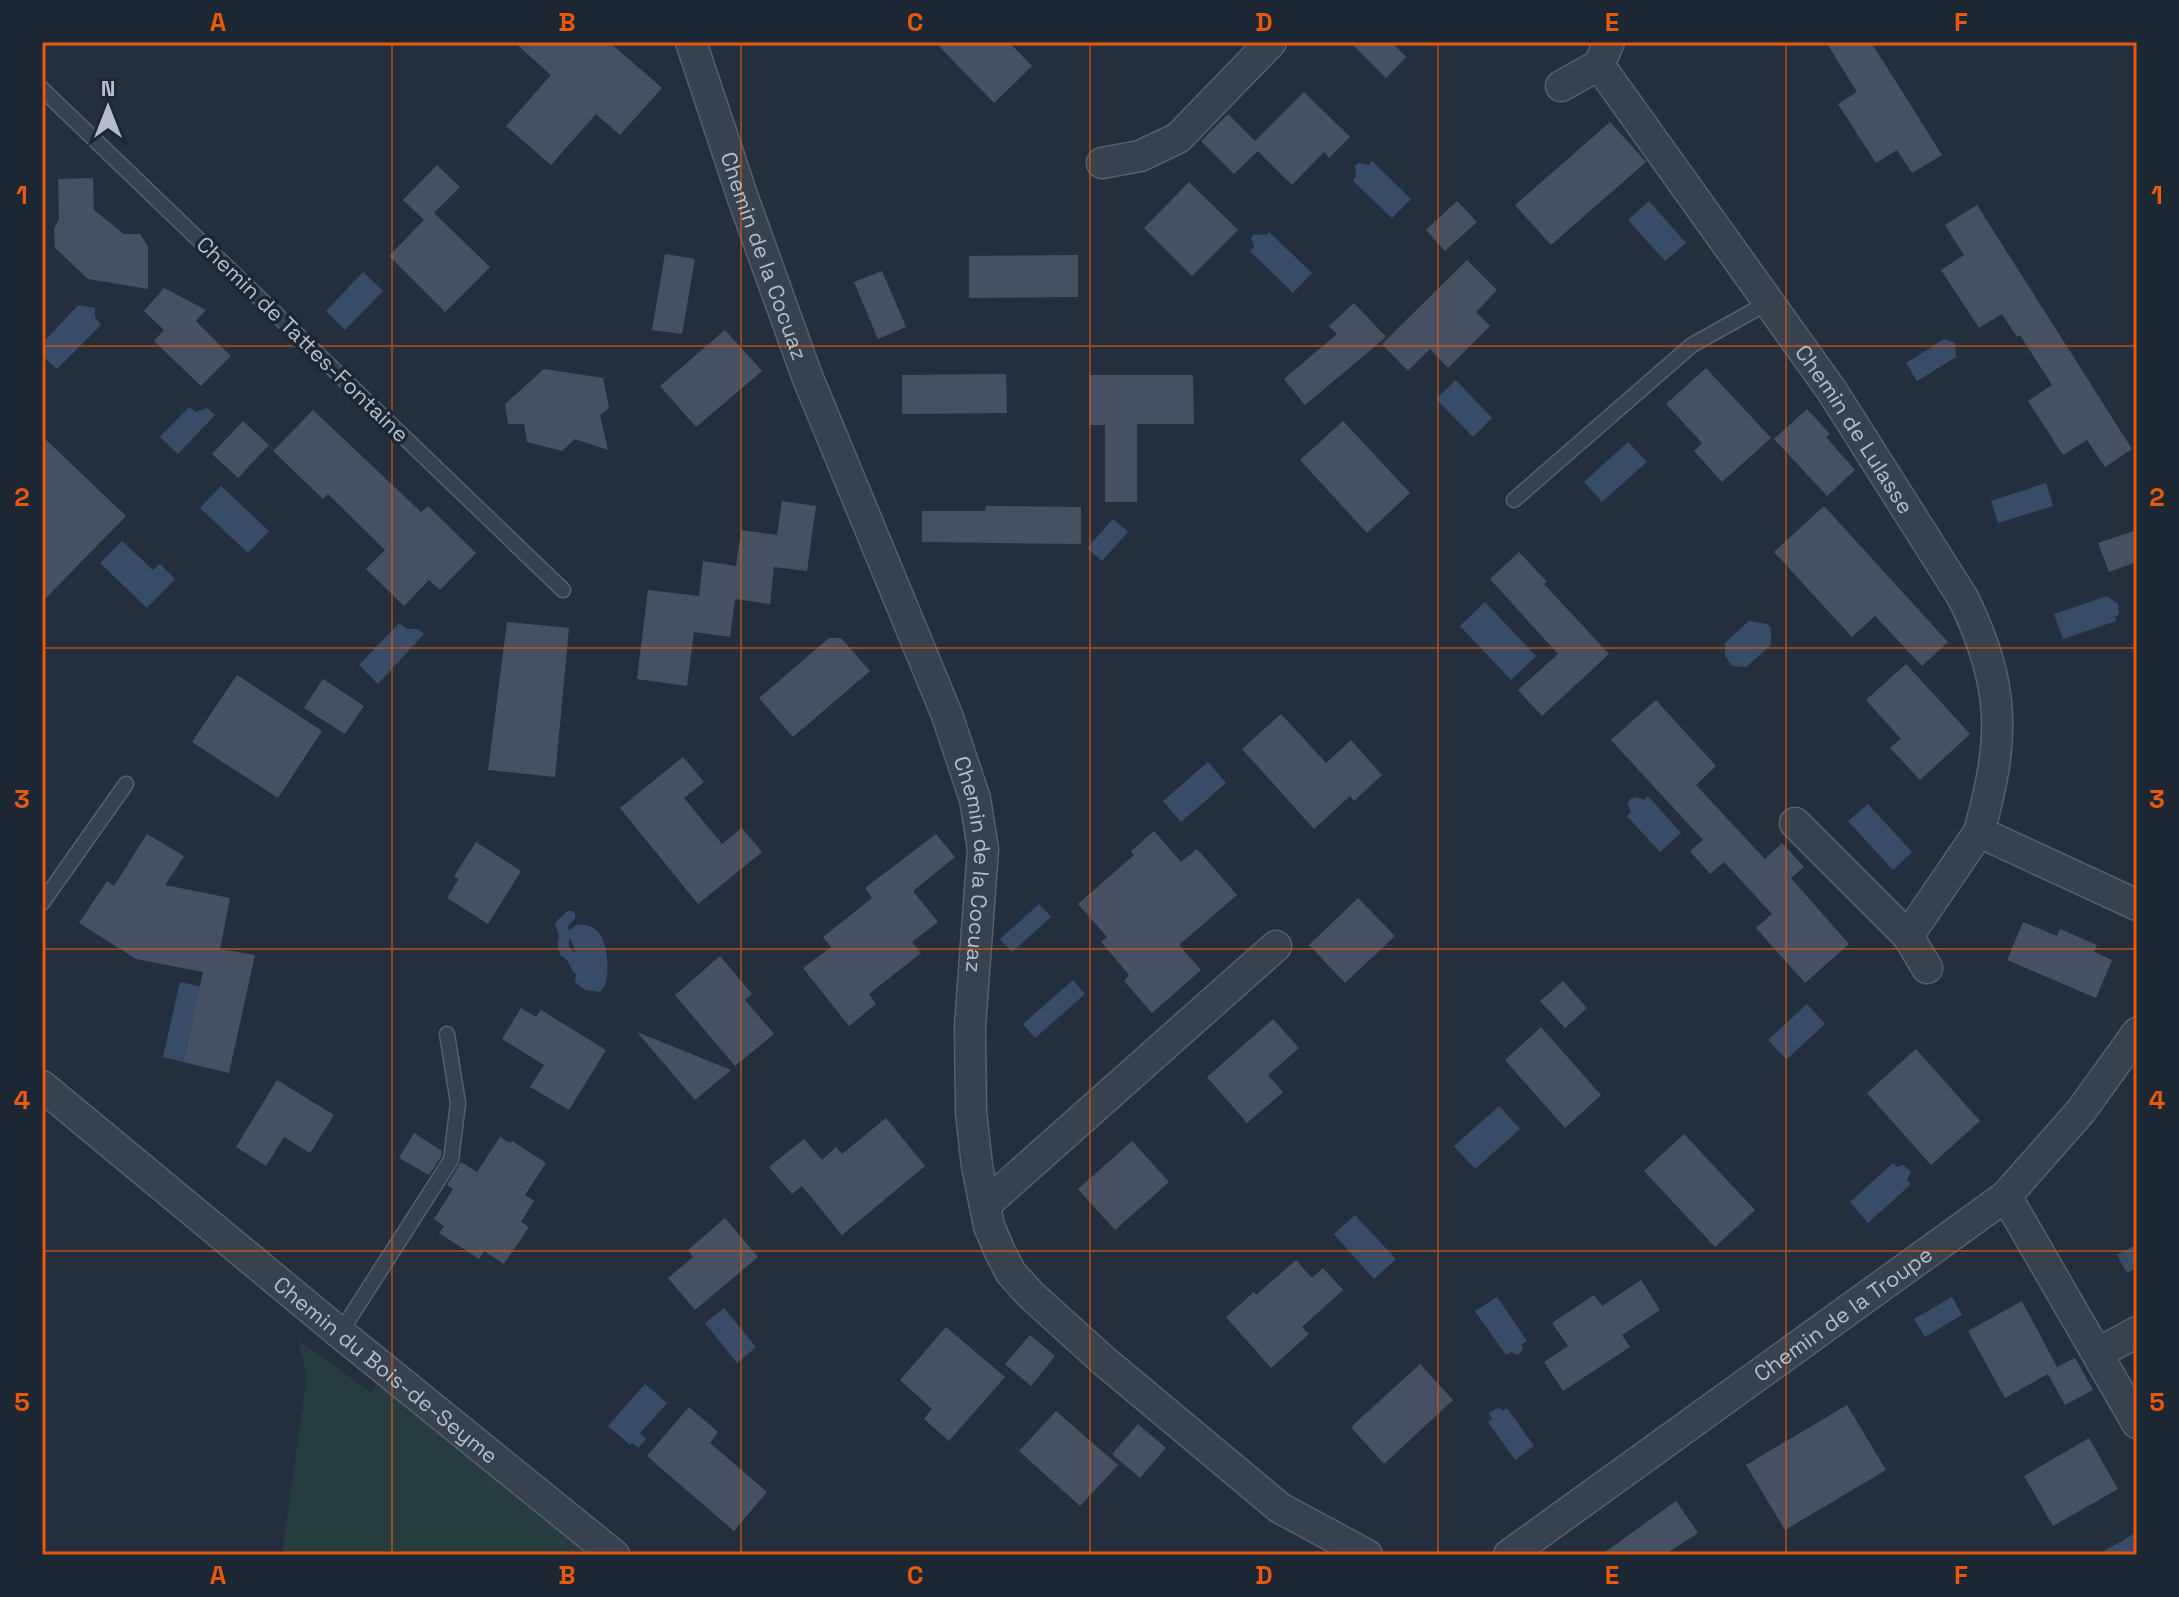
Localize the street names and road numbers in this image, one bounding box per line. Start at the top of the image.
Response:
street label: Chemin de la Cocuaz [715,148,814,364]
street label: Chemin de Tattes-Fontaine [191,230,415,448]
street label: Chemin de Lulasse [1789,339,1920,519]
street label: Chemin de la Cocuaz [948,752,997,974]
street label: Chemin de la Troupe [1748,1240,1938,1388]
street label: Chemin du Bois-de-Seyme [268,1270,504,1470]

